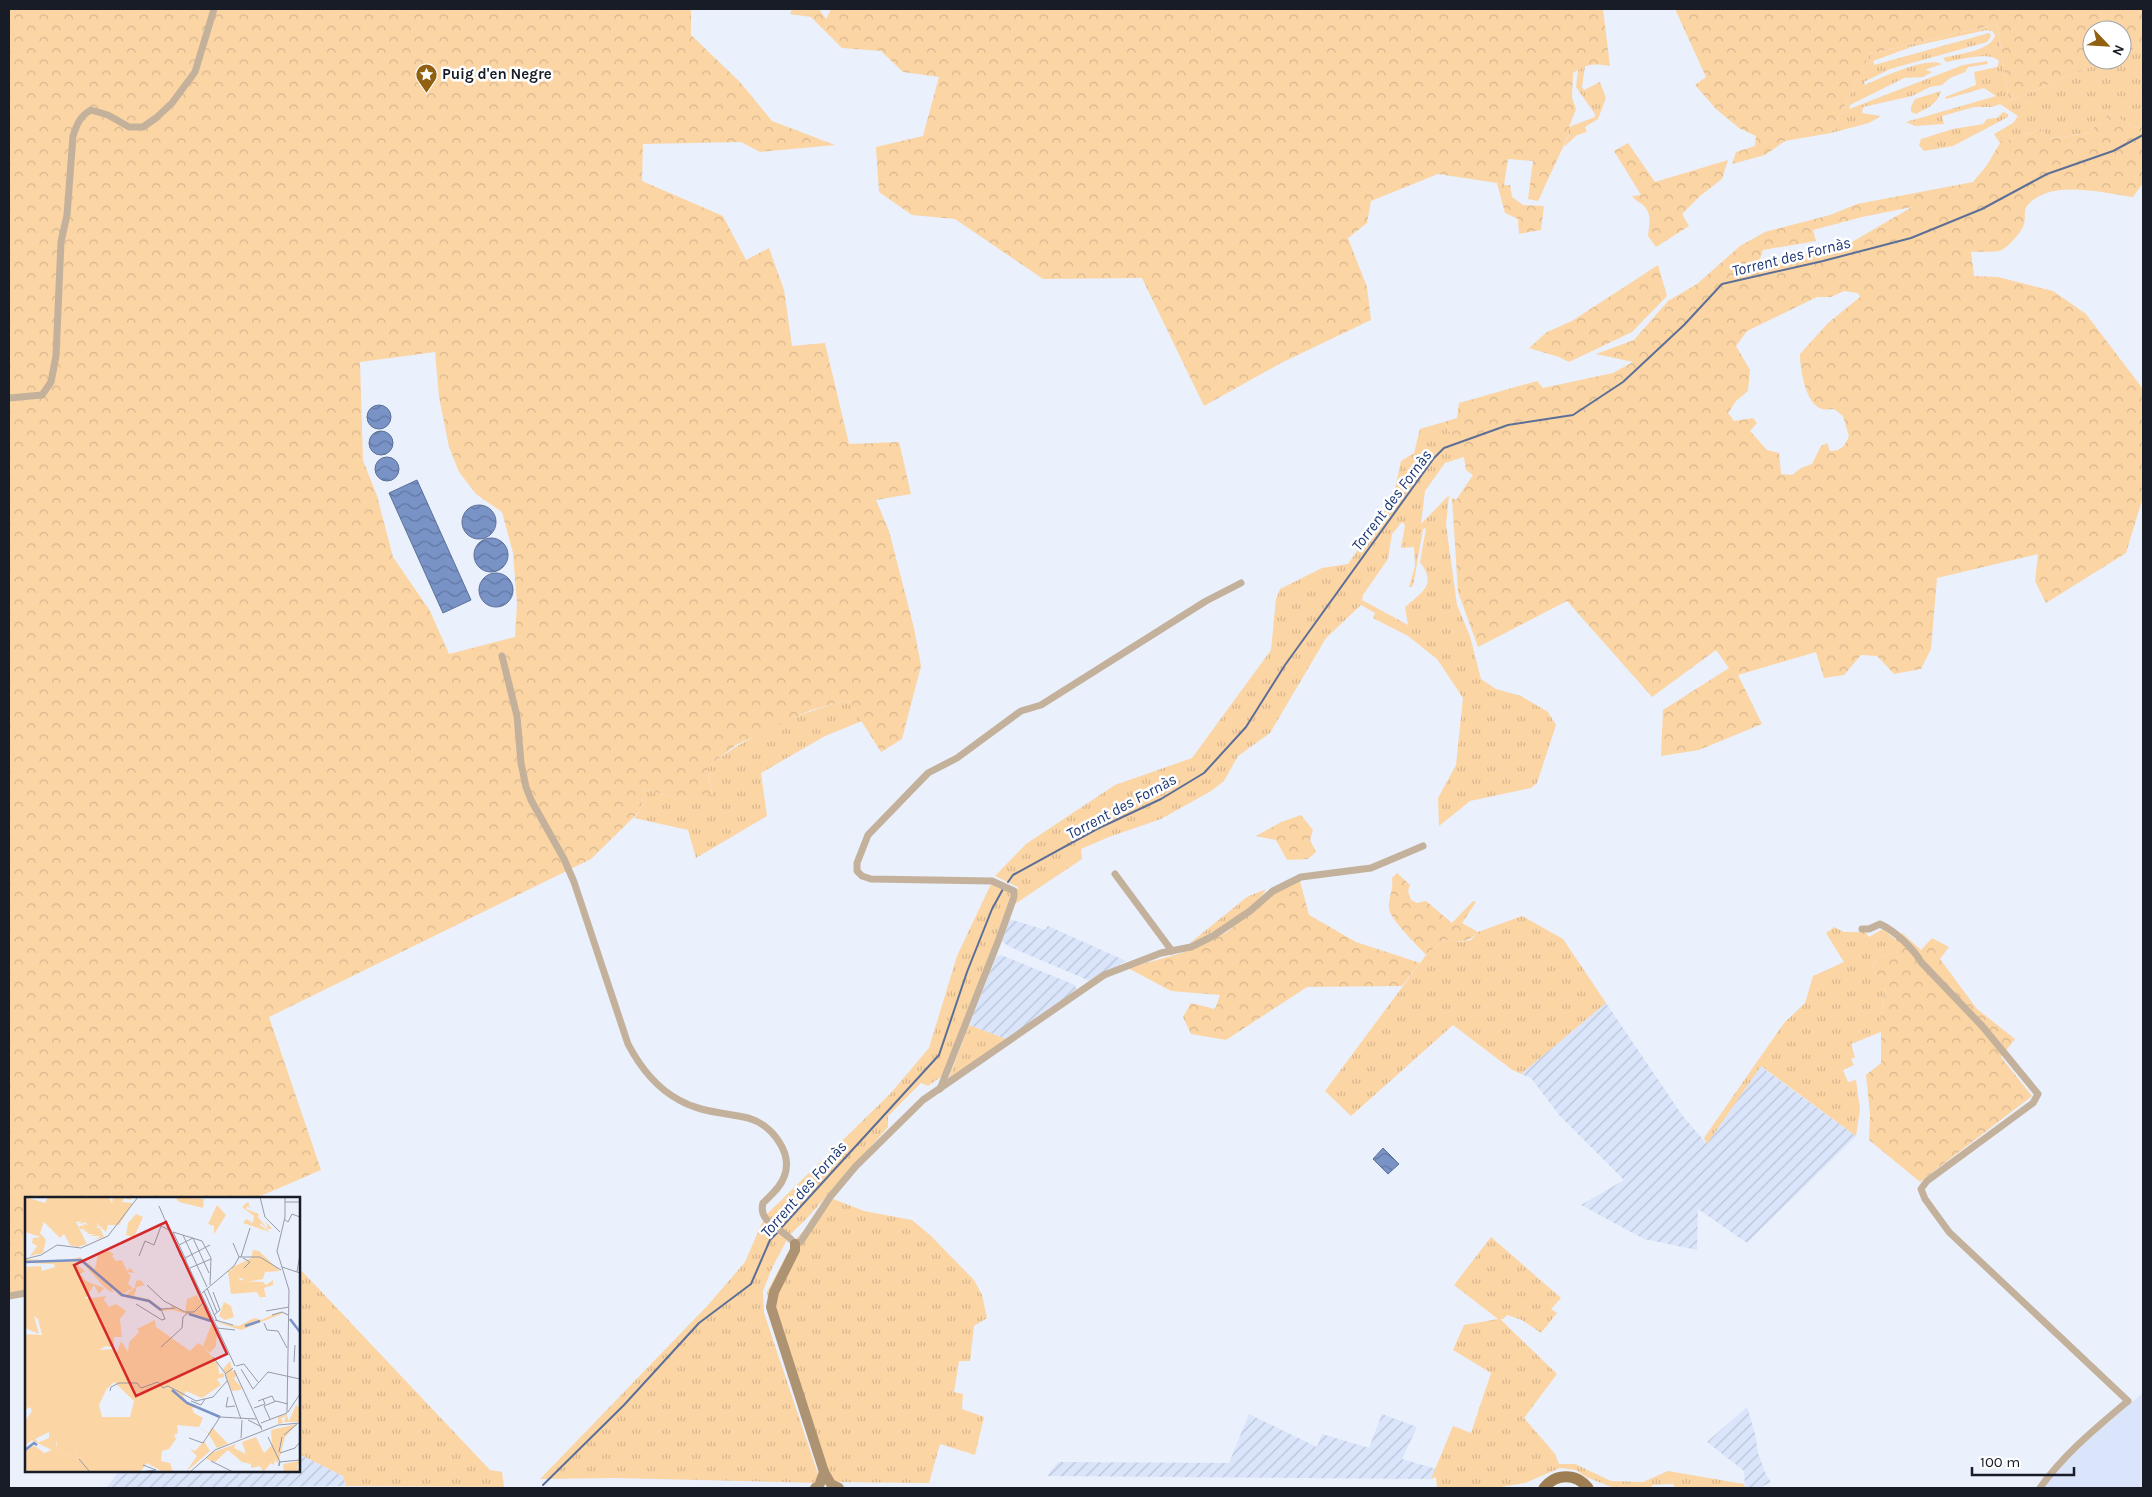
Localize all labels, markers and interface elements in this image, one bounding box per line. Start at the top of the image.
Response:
north arrow [2082,20,2132,70]
text: N [2109,42,2128,58]
place icon: Puig d'en Negre [414,62,438,93]
place label: Puig d'en Negre [442,65,552,83]
water label: Torrent des Fornàs [1730,232,1853,280]
water label: Torrent des Fornàs [1347,446,1436,555]
water label: Torrent des Fornàs [1063,769,1180,843]
water label: Torrent des Fornàs [756,1137,851,1241]
inset map [25,1197,300,1472]
scale bar [1972,1444,2074,1476]
text: 100 m [1980,1453,2020,1471]

